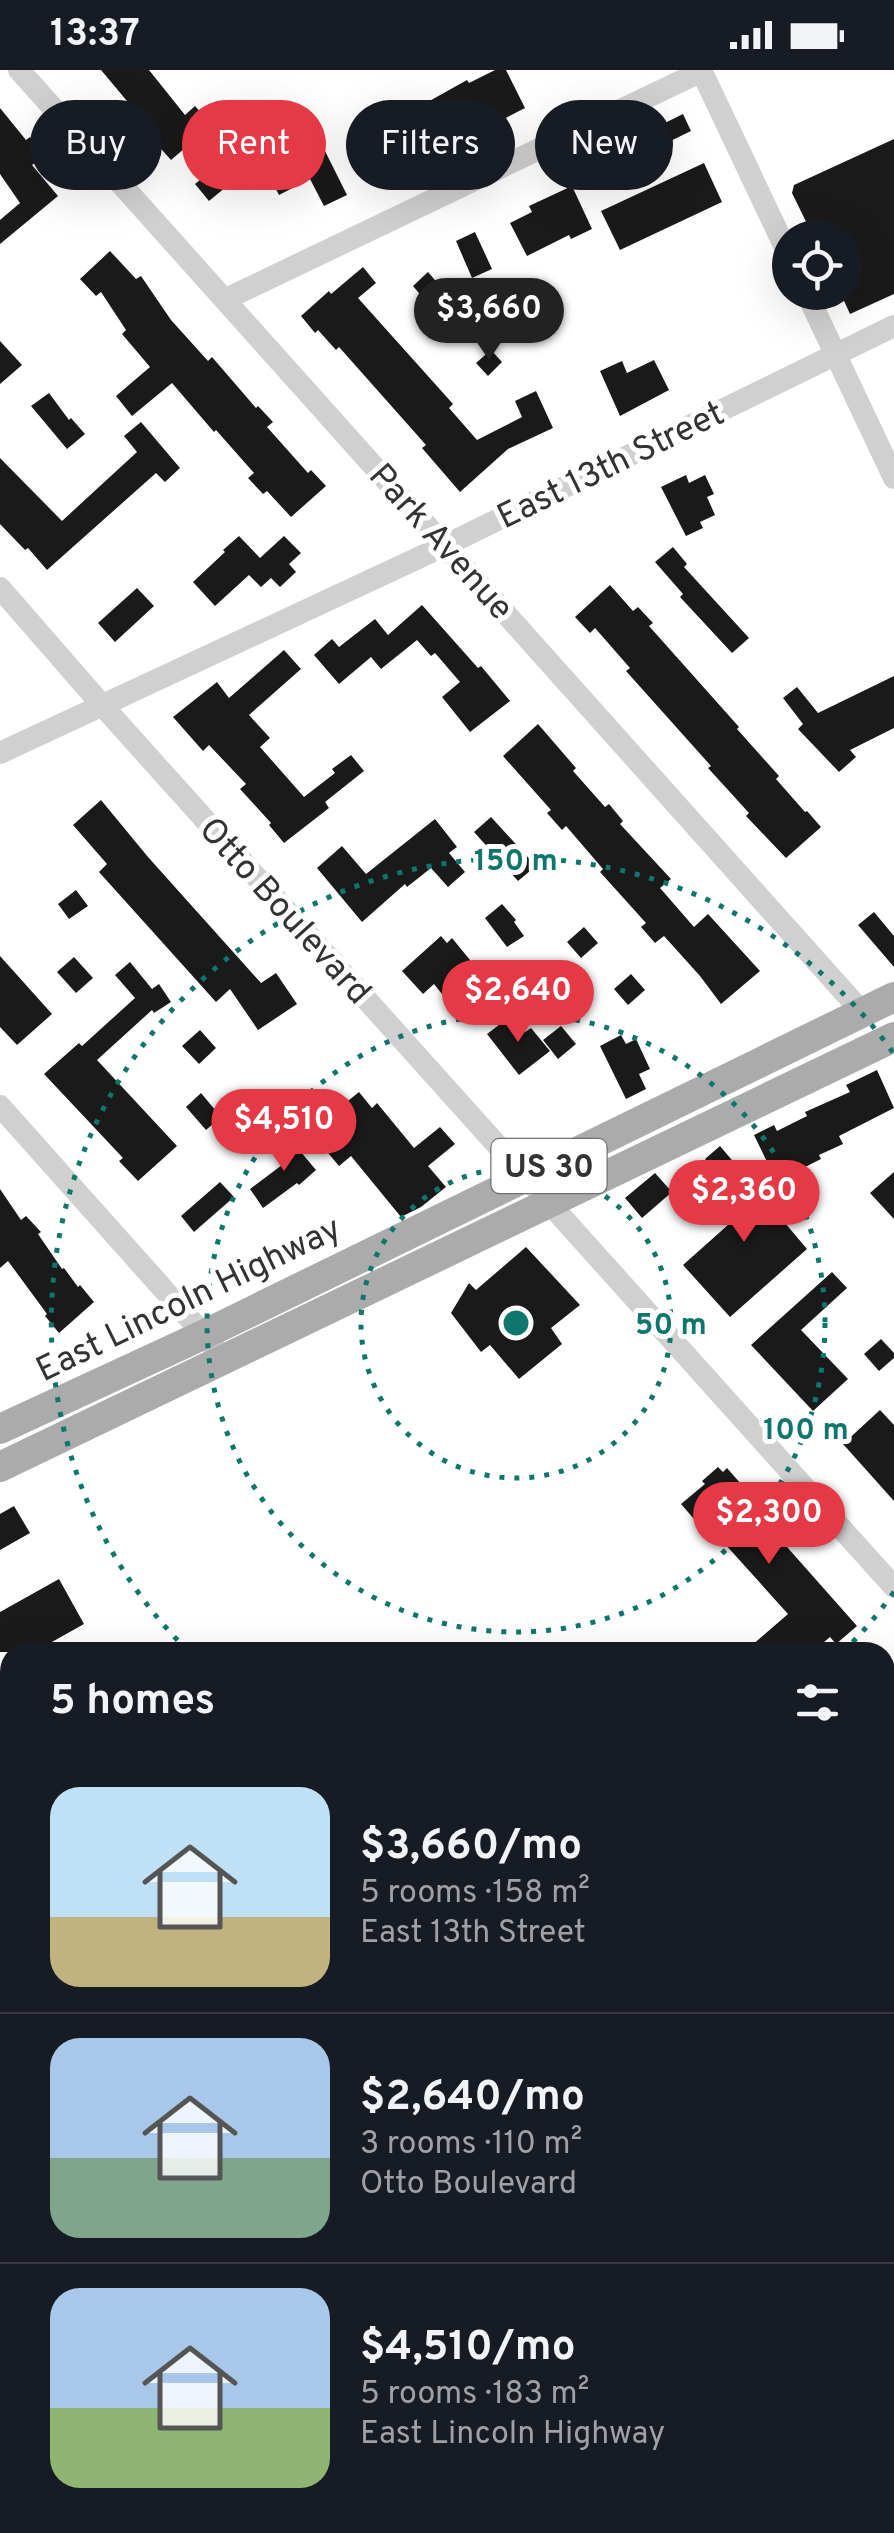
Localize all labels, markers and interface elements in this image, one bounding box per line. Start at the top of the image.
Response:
text: 13:37 [50,11,140,60]
chip: Buy [30,100,162,190]
chip: Rent [182,100,326,190]
chip: Filters [346,100,515,190]
chip: New [535,100,673,190]
map controls [772,220,862,310]
button: locate [772,220,862,310]
pin: $3,660 [408,278,570,363]
text: $3,660 [436,290,542,330]
street label: East 13th Street [491,393,732,541]
street label: Park Avenue [358,455,522,631]
street label: Otto Boulevard [188,809,379,1015]
text: 150 m [474,844,558,881]
pin: $2,640 [437,960,599,1045]
text: $2,640 [464,972,572,1012]
pin: $4,510 [203,1089,365,1174]
text: $4,510 [233,1101,335,1141]
road number: US 30 [492,1139,606,1193]
pin: $2,360 [663,1160,825,1245]
text: $2,360 [691,1172,797,1212]
street label: East Lincoln Highway [30,1208,349,1394]
centre of rings [498,1305,534,1341]
text: 50 m [635,1308,707,1345]
text: 100 m [763,1413,849,1450]
pin: $2,300 [688,1482,850,1567]
text: $2,300 [715,1494,823,1534]
icon: filters [790,1675,845,1730]
text: 5 homes [50,1676,215,1729]
text: $3,660/mo [360,1821,582,1874]
icon: home [130,1827,250,1947]
text: 5 rooms · 158 m² [360,1874,590,1914]
text: East 13th Street [360,1914,586,1954]
text: $2,640/mo [360,2072,585,2125]
icon: home [130,2078,250,2198]
text: 3 rooms · 110 m² [360,2125,582,2165]
text: Otto Boulevard [360,2165,577,2205]
text: $4,510/mo [360,2322,576,2375]
icon: home [130,2328,250,2448]
text: 5 rooms · 183 m² [360,2375,589,2415]
text: East Lincoln Highway [360,2415,665,2455]

